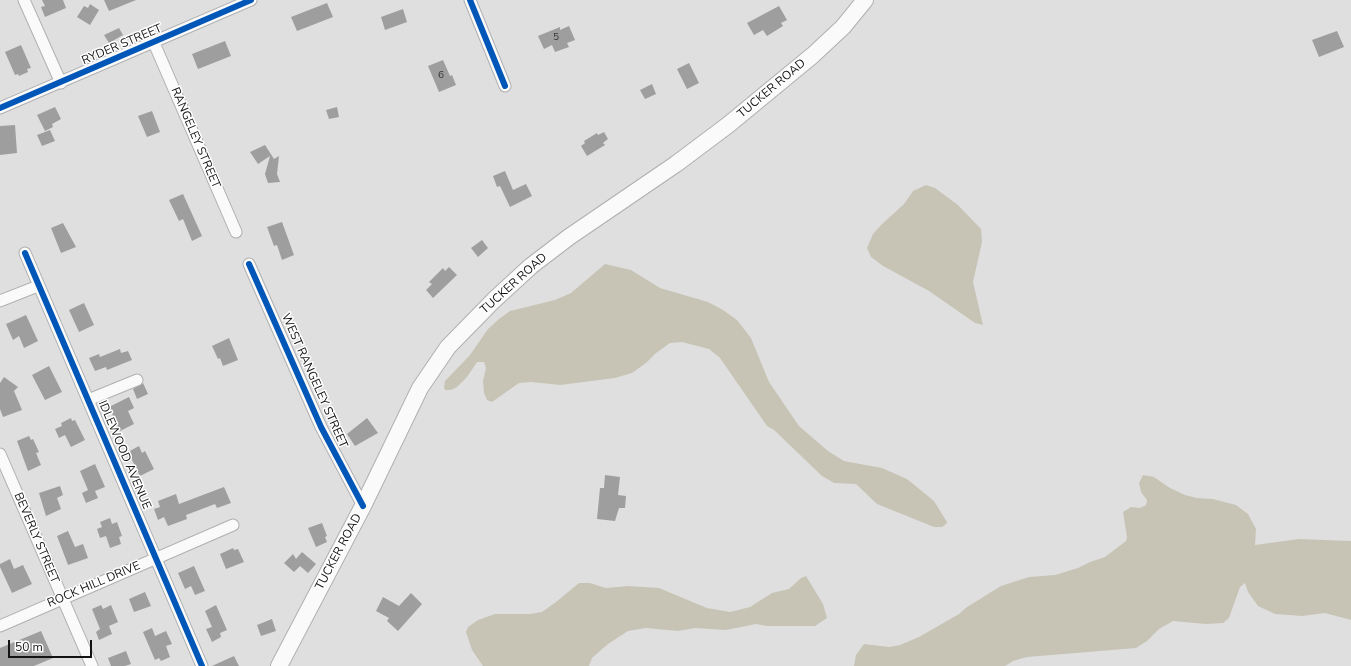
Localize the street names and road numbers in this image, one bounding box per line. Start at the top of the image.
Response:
street label: RYDER STREET [80,22,164,68]
street label: TUCKER ROAD [735,56,809,122]
street label: RANGELEY STREET [167,85,223,191]
street label: TUCKER ROAD [478,250,550,318]
street label: WEST RANGELEY STREET [278,311,350,451]
street label: IDLEWOOD AVENUE [95,398,153,512]
street label: BEVERLY STREET [10,490,62,586]
street label: TUCKER ROAD [313,511,365,593]
street label: ROCK HILL DRIVE [45,559,143,611]

